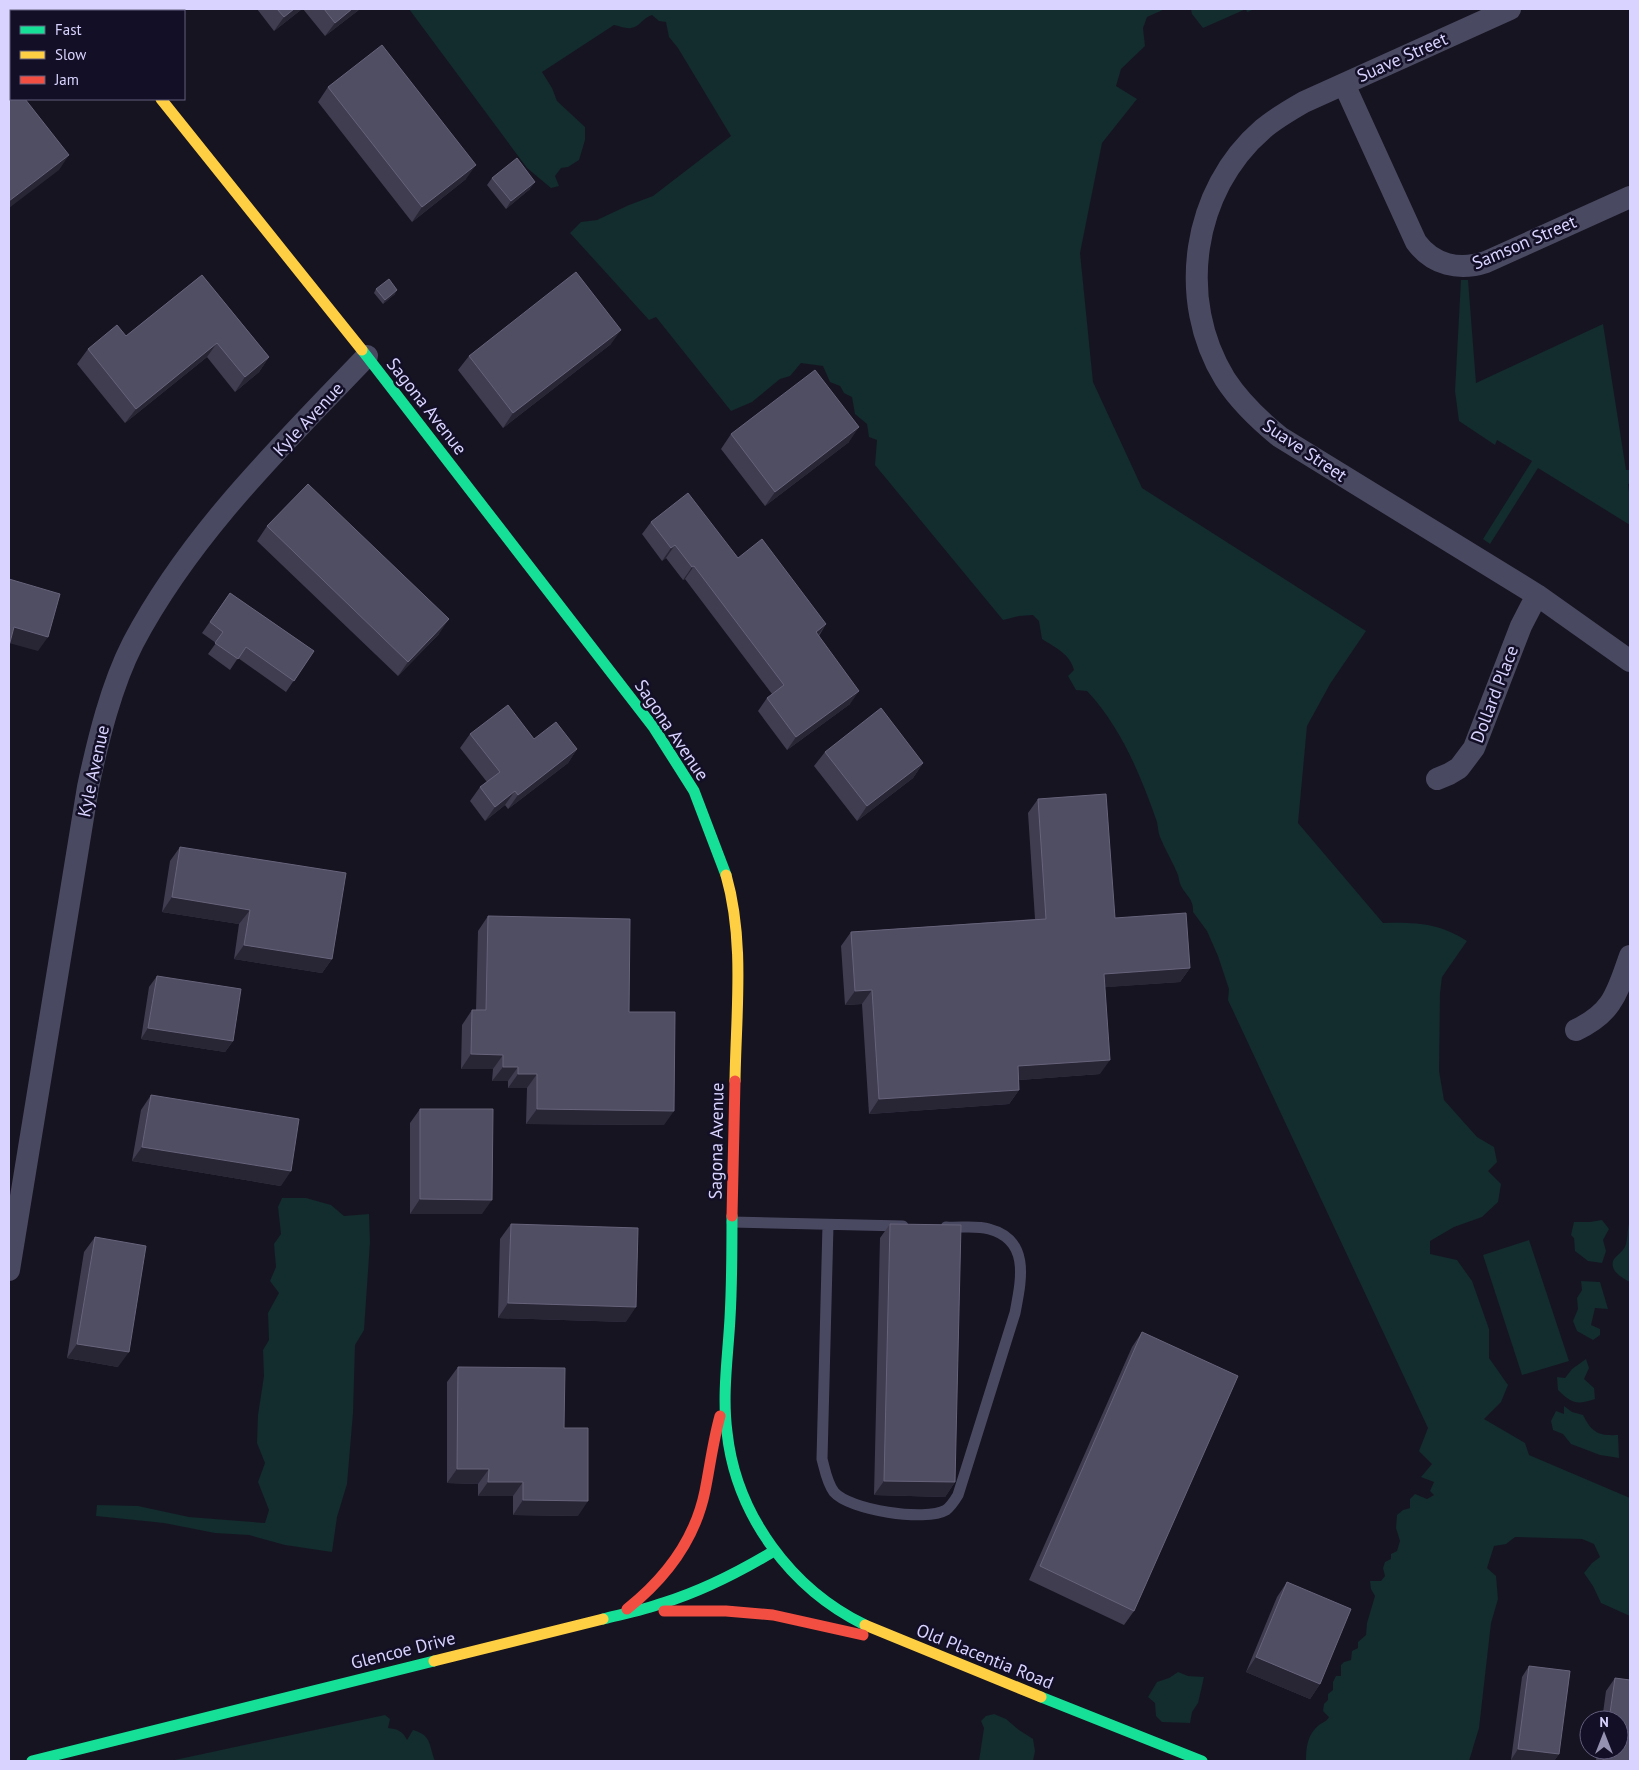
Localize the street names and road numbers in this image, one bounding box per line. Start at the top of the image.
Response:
street label: Suave Street [1353,27,1451,87]
street label: Samson Street [1468,210,1580,274]
street label: Sagona Avenue [382,353,472,459]
street label: Kyle Avenue [268,377,348,461]
street label: Suave Street [1259,413,1351,487]
street label: Dollard Place [1465,642,1523,746]
street label: Sagona Avenue [630,675,714,785]
street label: Kyle Avenue [72,723,114,819]
street label: Sagona Avenue [703,1082,729,1200]
street label: Old Placentia Road [913,1618,1057,1694]
street label: Glencoe Drive [348,1626,458,1674]

